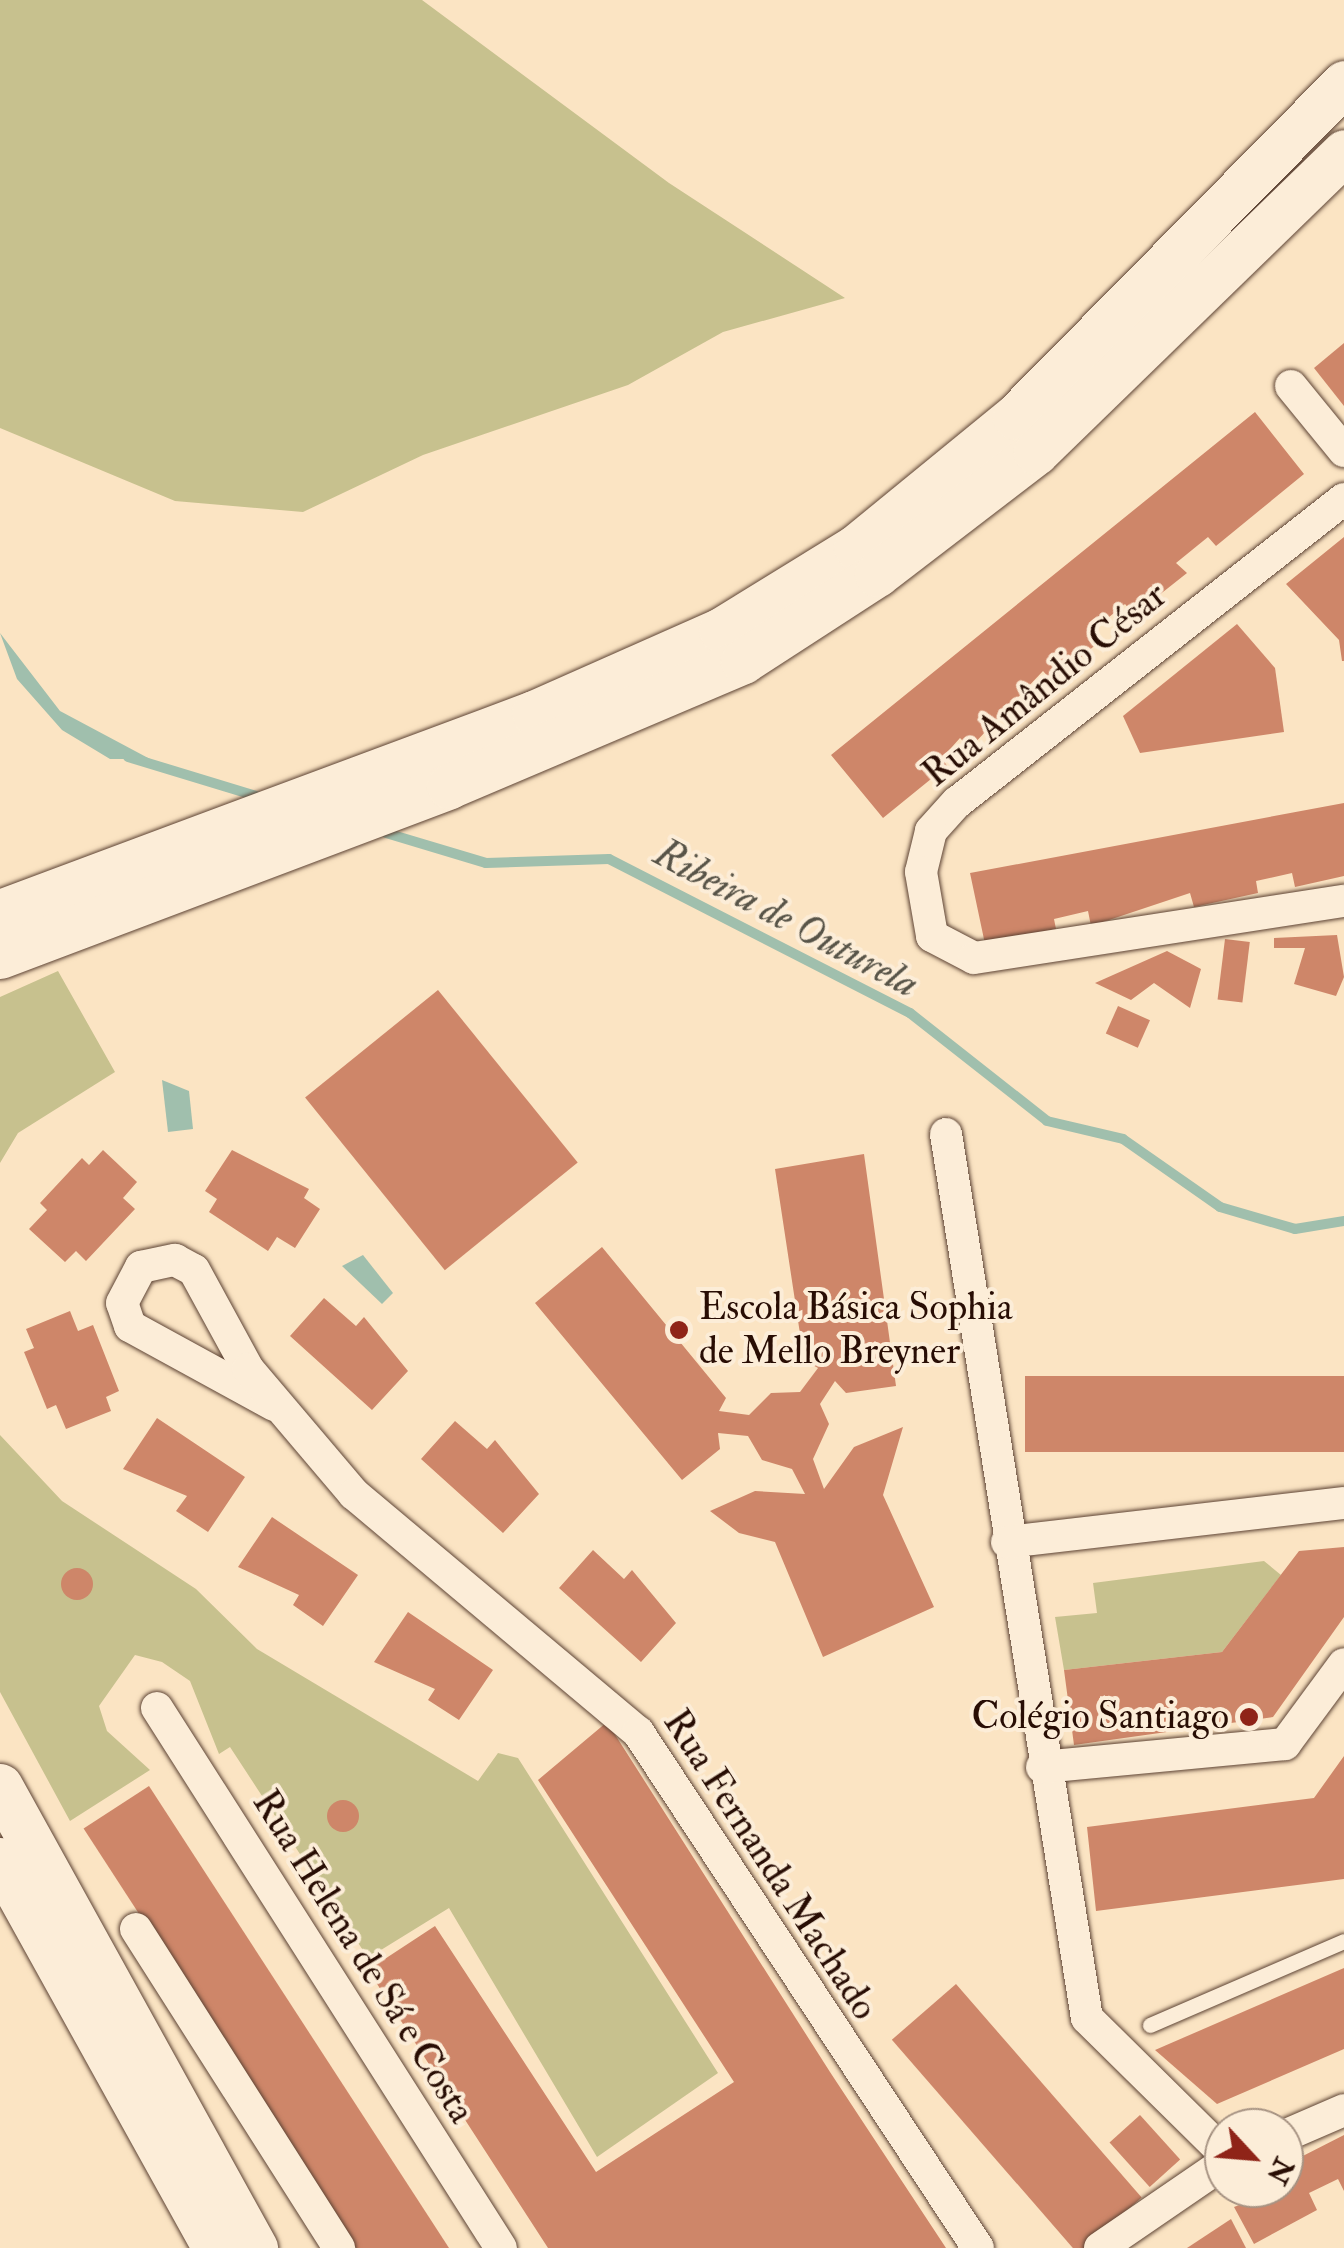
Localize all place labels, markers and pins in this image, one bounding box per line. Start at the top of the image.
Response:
place label: Escola Básica Sophia de Mello Breyner [699,1285,1013,1375]
marker: Escola Básica Sophia de Mello Breyner [668,1319,690,1341]
place label: Colégio Santiago [971,1694,1229,1740]
marker: Colégio Santiago [1238,1706,1260,1728]

